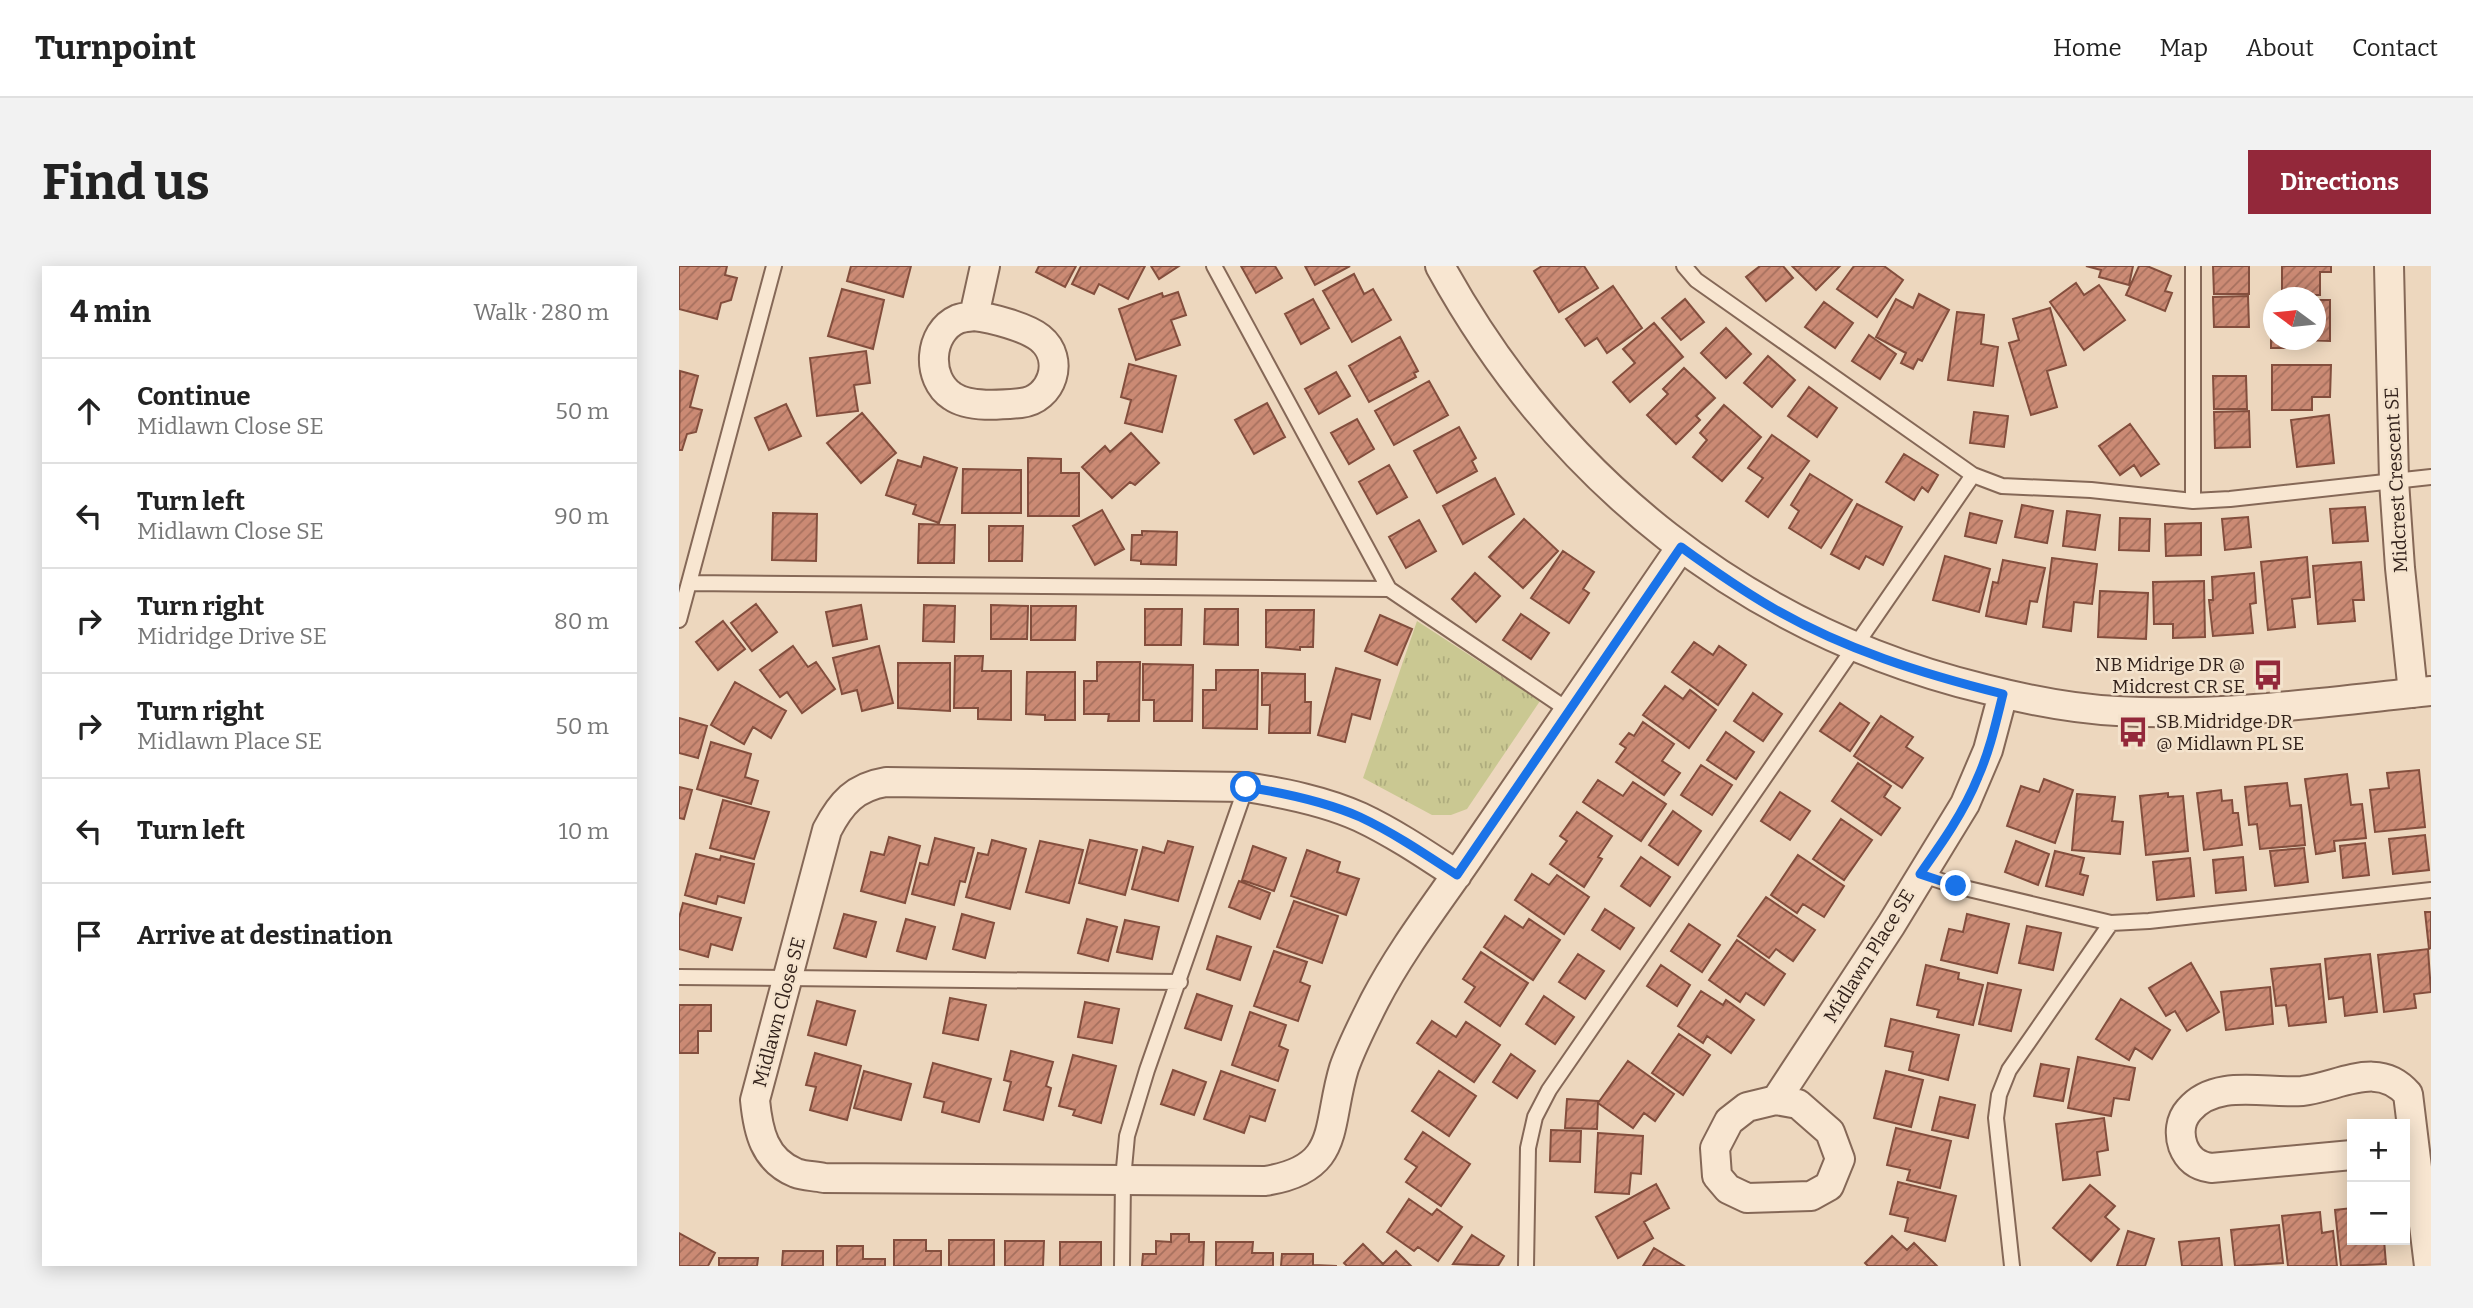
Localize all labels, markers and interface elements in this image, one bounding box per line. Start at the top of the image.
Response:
text: Turnpoint [35,28,196,68]
text: Home [2053,34,2122,62]
text: Map [2160,34,2208,62]
text: About [2246,34,2314,62]
text: Contact [2352,34,2438,62]
button: Directions [2248,150,2431,214]
text: Find us [42,153,210,212]
north arrow [2263,287,2326,350]
text: 4 min [70,294,151,330]
text: Walk · 280 m [473,298,609,326]
text: Continue [137,381,251,412]
street label: Midcrest Crescent SE [2380,387,2412,573]
icon: ahead [70,392,108,430]
text: 50 m [555,397,609,425]
text: Midlawn Close SE [137,412,324,440]
text: Turn left [137,486,245,517]
icon: left [70,497,108,535]
text: 90 m [554,502,609,530]
text: Midlawn Close SE [137,517,324,545]
text: Turn right [137,591,264,622]
icon: right [70,602,108,640]
text: 80 m [554,607,609,635]
text: Midridge Drive SE [137,622,327,650]
place label: NB Midrige DR @ Midcrest CR SE [2095,653,2245,698]
bus stop icon: NB Midrige DR @ Midcrest CR SE [2251,658,2285,692]
text: Turn right [137,696,264,727]
icon: right [70,707,108,745]
place label: SB Midridge DR @ Midlawn PL SE [2156,710,2304,755]
text: 50 m [555,712,609,740]
bus stop icon: SB Midridge DR @ Midlawn PL SE [2116,715,2150,749]
text: Midlawn Place SE [137,727,322,755]
route start [1230,771,1261,802]
icon: left [70,812,108,850]
text: Turn left [137,815,245,846]
text: 10 m [558,817,609,845]
route end [1940,870,1971,901]
street label: Midlawn Place SE [1819,885,1919,1027]
icon: arrive [70,917,108,955]
text: Arrive at destination [137,920,392,951]
street label: Midlawn Close SE [748,935,810,1089]
map controls [2347,1119,2410,1245]
button: + [2347,1119,2410,1182]
button: − [2347,1182,2410,1245]

